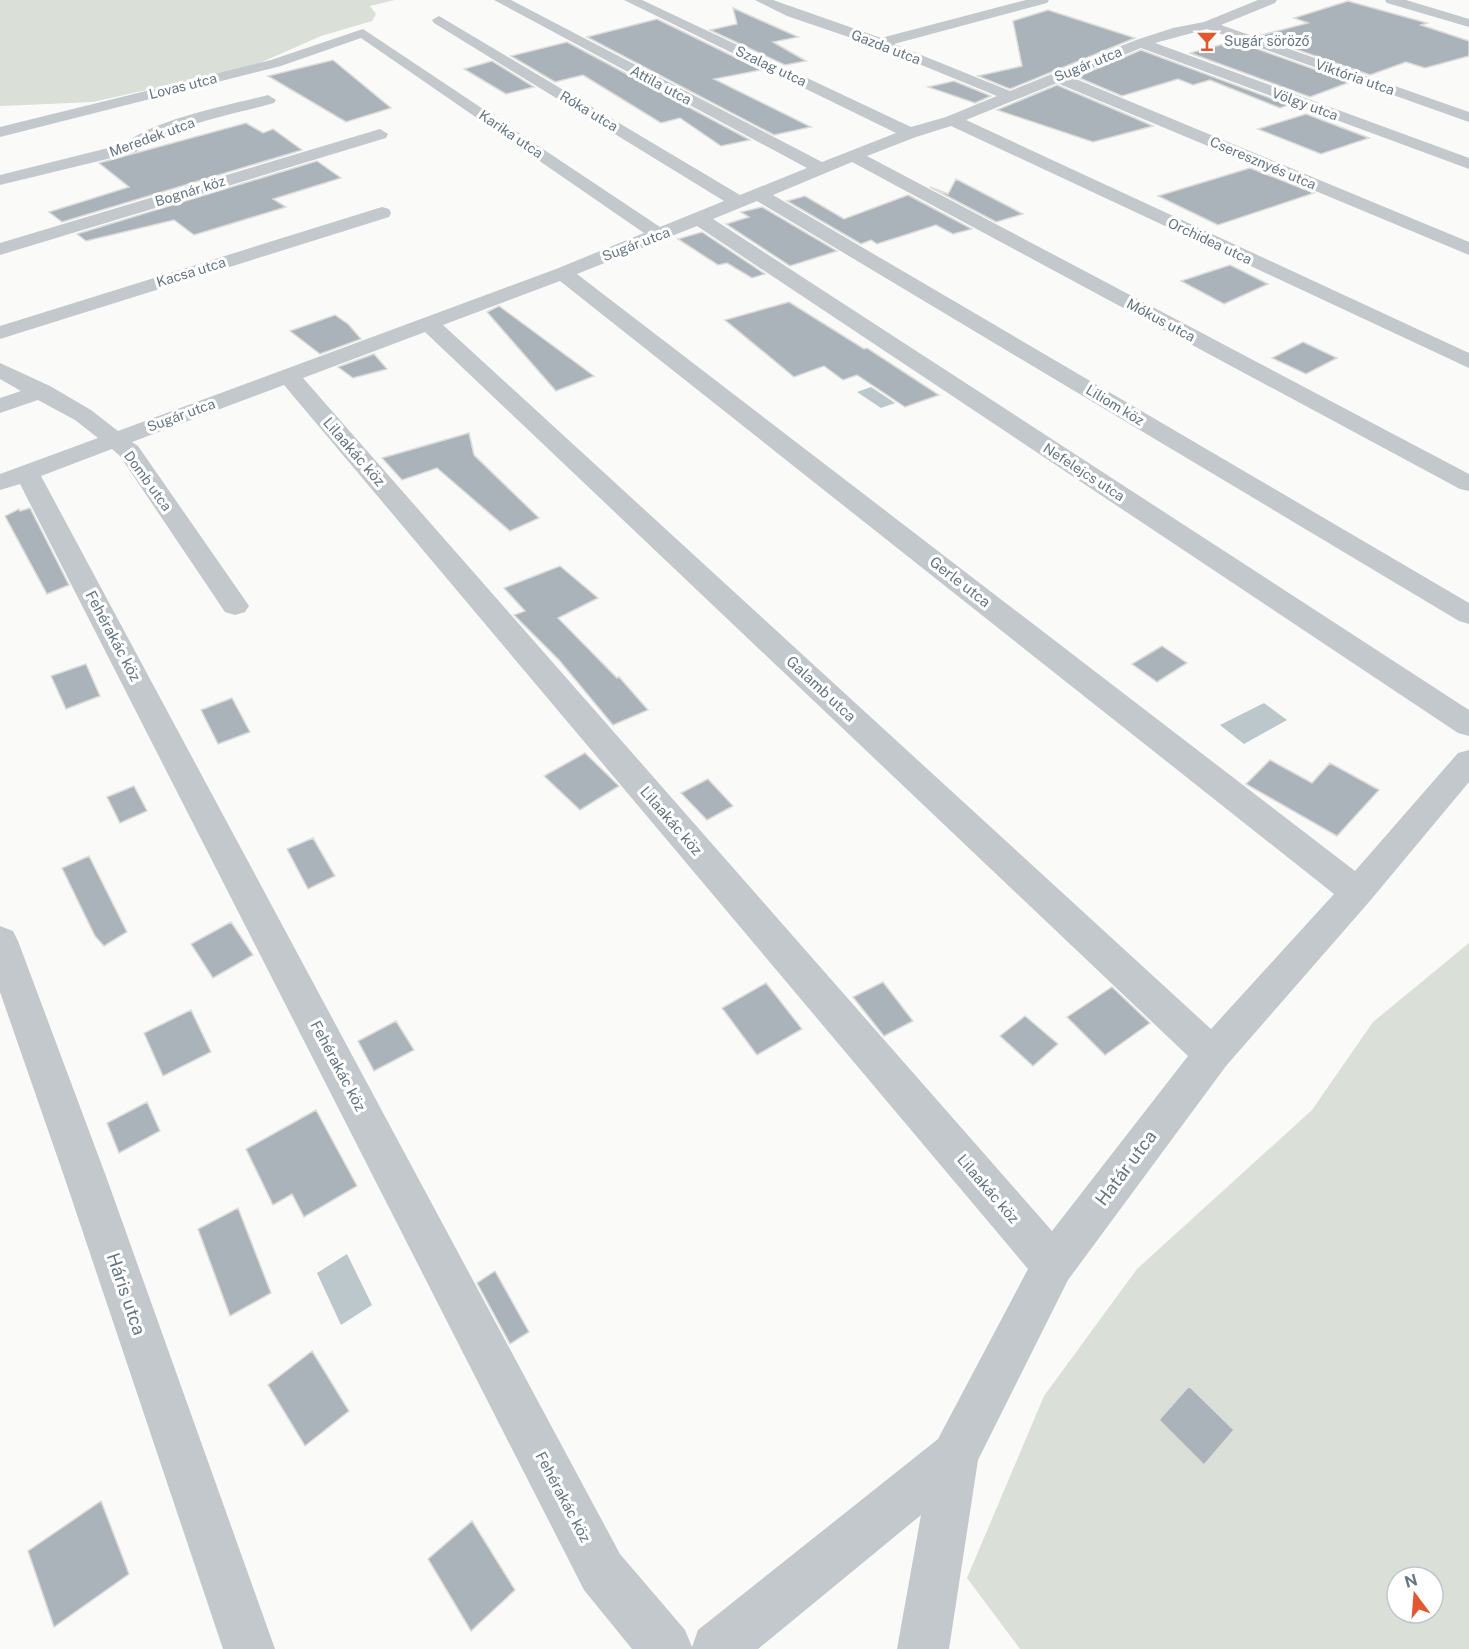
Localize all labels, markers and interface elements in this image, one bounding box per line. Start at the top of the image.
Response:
street label: Gazda utca [849,26,923,68]
bar icon: Sugár söröző [1195,29,1219,53]
place label: Sugár söröző [1224,33,1309,49]
street label: Szalag utca [733,43,809,89]
street label: Sugár utca [1052,43,1124,85]
street label: Viktória utca [1313,56,1397,98]
street label: Attila utca [628,62,694,108]
street label: Lovas utca [147,70,219,102]
street label: Völgy utca [1270,85,1340,123]
street label: Róka utca [557,88,621,134]
street label: Karika utca [476,107,546,161]
street label: Meredek utca [107,114,197,160]
street label: Cseresznyés utca [1207,133,1319,193]
street label: Bognár köz [153,173,227,209]
street label: Orchidea utca [1166,215,1254,267]
street label: Sugár utca [600,224,672,264]
street label: Kacsa utca [154,254,228,290]
street label: Mókus utca [1124,295,1198,345]
street label: Liliom köz [1083,381,1147,429]
street label: Sugár utca [145,395,217,435]
street label: Lilaakác köz [320,414,389,489]
street label: Nefelejcs utca [1040,440,1128,504]
street label: Domb utca [121,448,175,514]
street label: Gerle utca [927,553,994,611]
street label: Fehérakác köz [82,588,144,684]
street label: Galamb utca [783,652,859,725]
street label: Lilaakác köz [637,783,706,858]
street label: Fehérakác köz [307,1018,369,1114]
street label: Határ utca [1091,1126,1161,1209]
street label: Lilaakác köz [954,1151,1023,1226]
street label: Háris utca [103,1250,150,1338]
street label: Fehérakác köz [532,1449,594,1545]
north arrow [1385,1565,1445,1625]
text: N [1402,1570,1420,1592]

